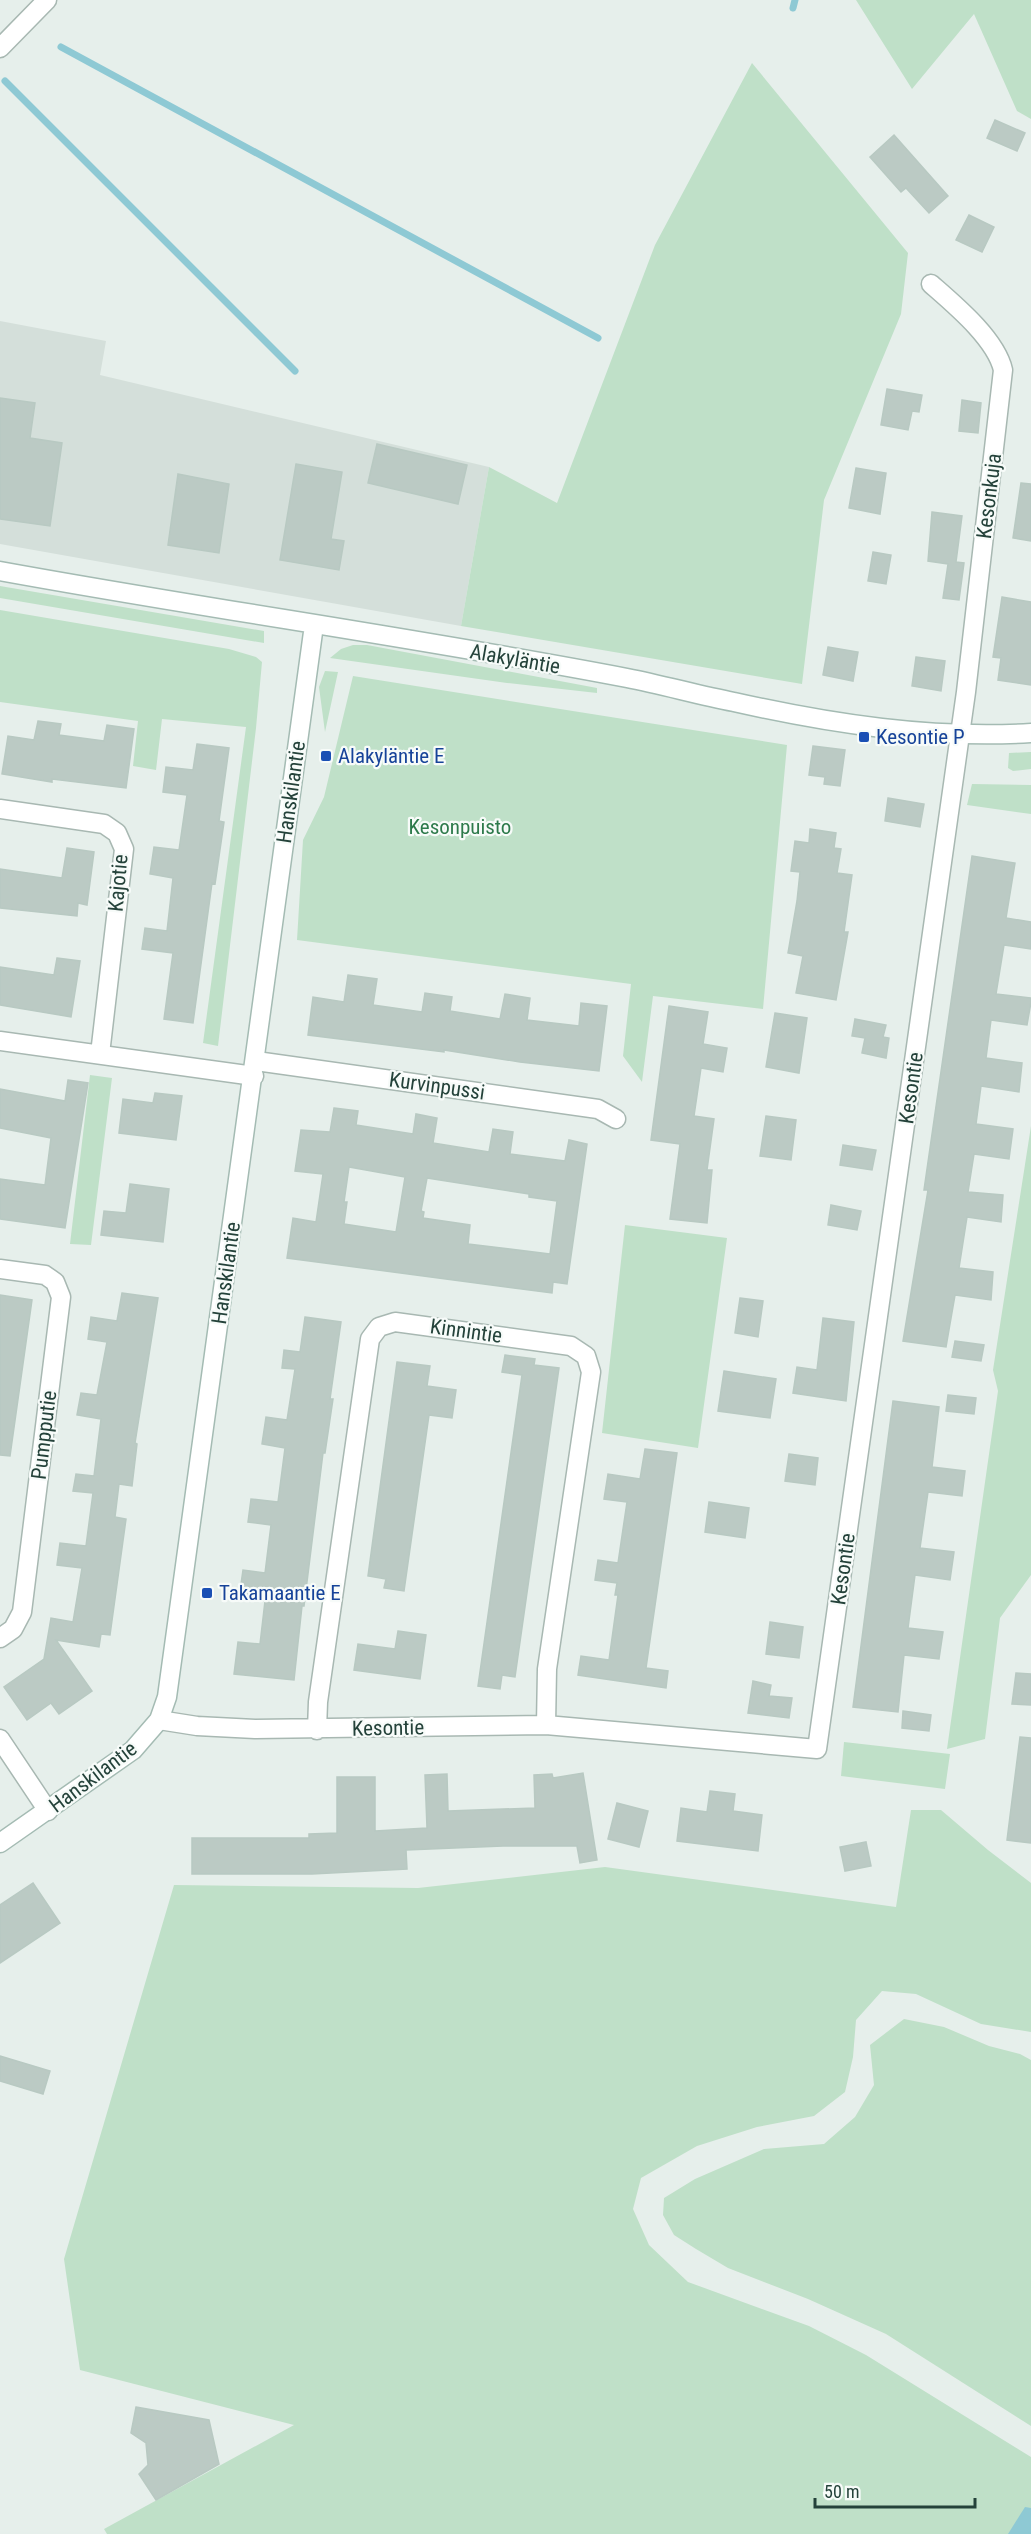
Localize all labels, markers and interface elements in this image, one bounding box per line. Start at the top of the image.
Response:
street label: Kesonkuja [972,452,1006,540]
street label: Alakyläntie [468,639,562,679]
place label: Kesontie P [876,725,965,749]
marker: Kesontie P [857,730,871,744]
street label: Hanskilantie [272,739,310,845]
place label: Alakyläntie E [338,744,444,768]
marker: Alakyläntie E [319,749,333,763]
park label: Kesonpuisto [409,815,511,839]
street label: Kajotie [104,853,132,913]
street label: Kesontie [894,1050,928,1125]
street label: Kurvinpussi [388,1067,486,1105]
street label: Hanskilantie [207,1220,245,1326]
street label: Kinnintie [428,1314,504,1348]
street label: Pumpputie [27,1389,61,1481]
street label: Kesontie [826,1531,860,1606]
place label: Takamaantie E [219,1581,341,1605]
marker: Takamaantie E [200,1586,214,1600]
street label: Kesontie [352,1715,424,1741]
street label: Hanskilantie [45,1736,141,1818]
scale bar [815,2471,976,2509]
text: 50 m [824,2481,859,2502]

